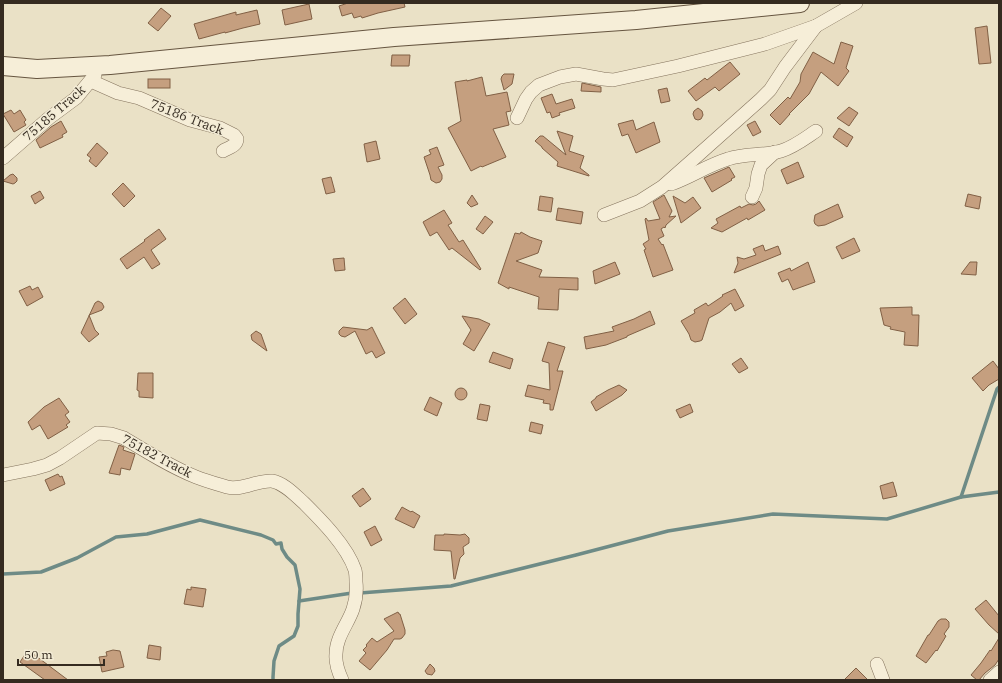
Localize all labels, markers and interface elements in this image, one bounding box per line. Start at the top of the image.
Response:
street label: 75185 Track [19,81,89,145]
street label: 75186 Track [148,95,227,139]
street label: 75182 Track [119,430,196,482]
scale bar [18,641,104,667]
text: 50 m [24,647,53,662]

